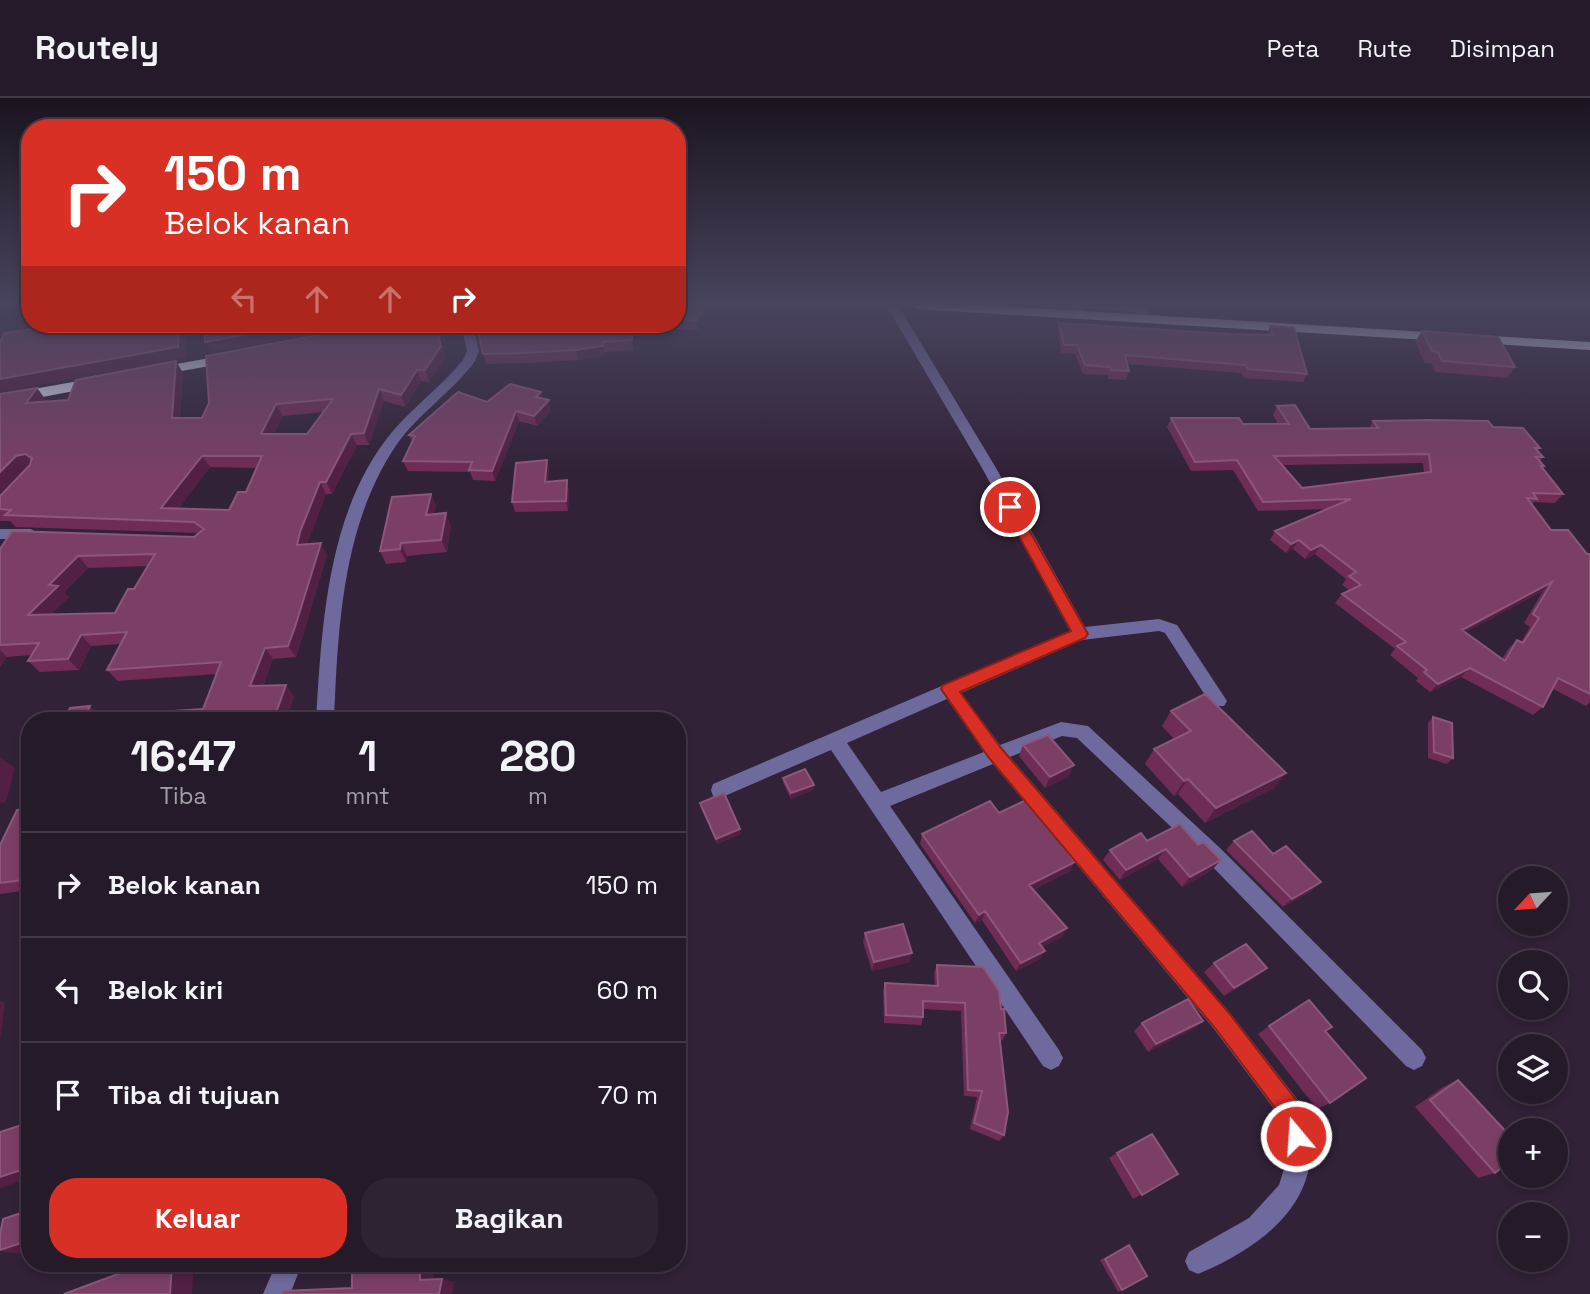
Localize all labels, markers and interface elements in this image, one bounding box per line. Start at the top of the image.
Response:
text: Routely [35,27,159,69]
text: Peta [1267,33,1319,64]
text: Rute [1357,33,1412,64]
text: Disimpan [1450,33,1555,64]
text: 150 m [164,142,302,204]
icon: right [49,147,140,238]
text: Belok kanan [164,203,350,243]
icon: left [225,280,263,318]
icon: ahead [298,280,336,318]
icon: ahead [371,280,409,318]
icon: right [444,280,482,318]
pin [980,477,1040,537]
icon: arrive [991,488,1029,526]
text: 16:47 [130,730,236,783]
text: 1 [358,730,377,783]
text: 280 [499,730,577,783]
text: Tiba [160,781,207,811]
text: mnt [346,781,390,811]
text: m [528,781,548,811]
icon: right [49,866,87,904]
north arrow [1498,866,1568,936]
map controls [1498,866,1568,1272]
text: Belok kanan [108,868,261,902]
text: 150 m [586,868,658,902]
button: search [1498,950,1568,1020]
icon: left [49,971,87,1009]
text: Belok kiri [108,973,223,1007]
text: 60 m [596,973,658,1007]
button: layers [1498,1034,1568,1104]
icon: arrive [49,1076,87,1114]
text: Tiba di tujuan [108,1078,280,1112]
text: 70 m [598,1078,658,1112]
position arrow [1259,1099,1333,1173]
button: + [1498,1118,1568,1188]
button: Keluar [49,1178,347,1258]
button: Bagikan [361,1178,658,1258]
button: − [1498,1202,1568,1272]

